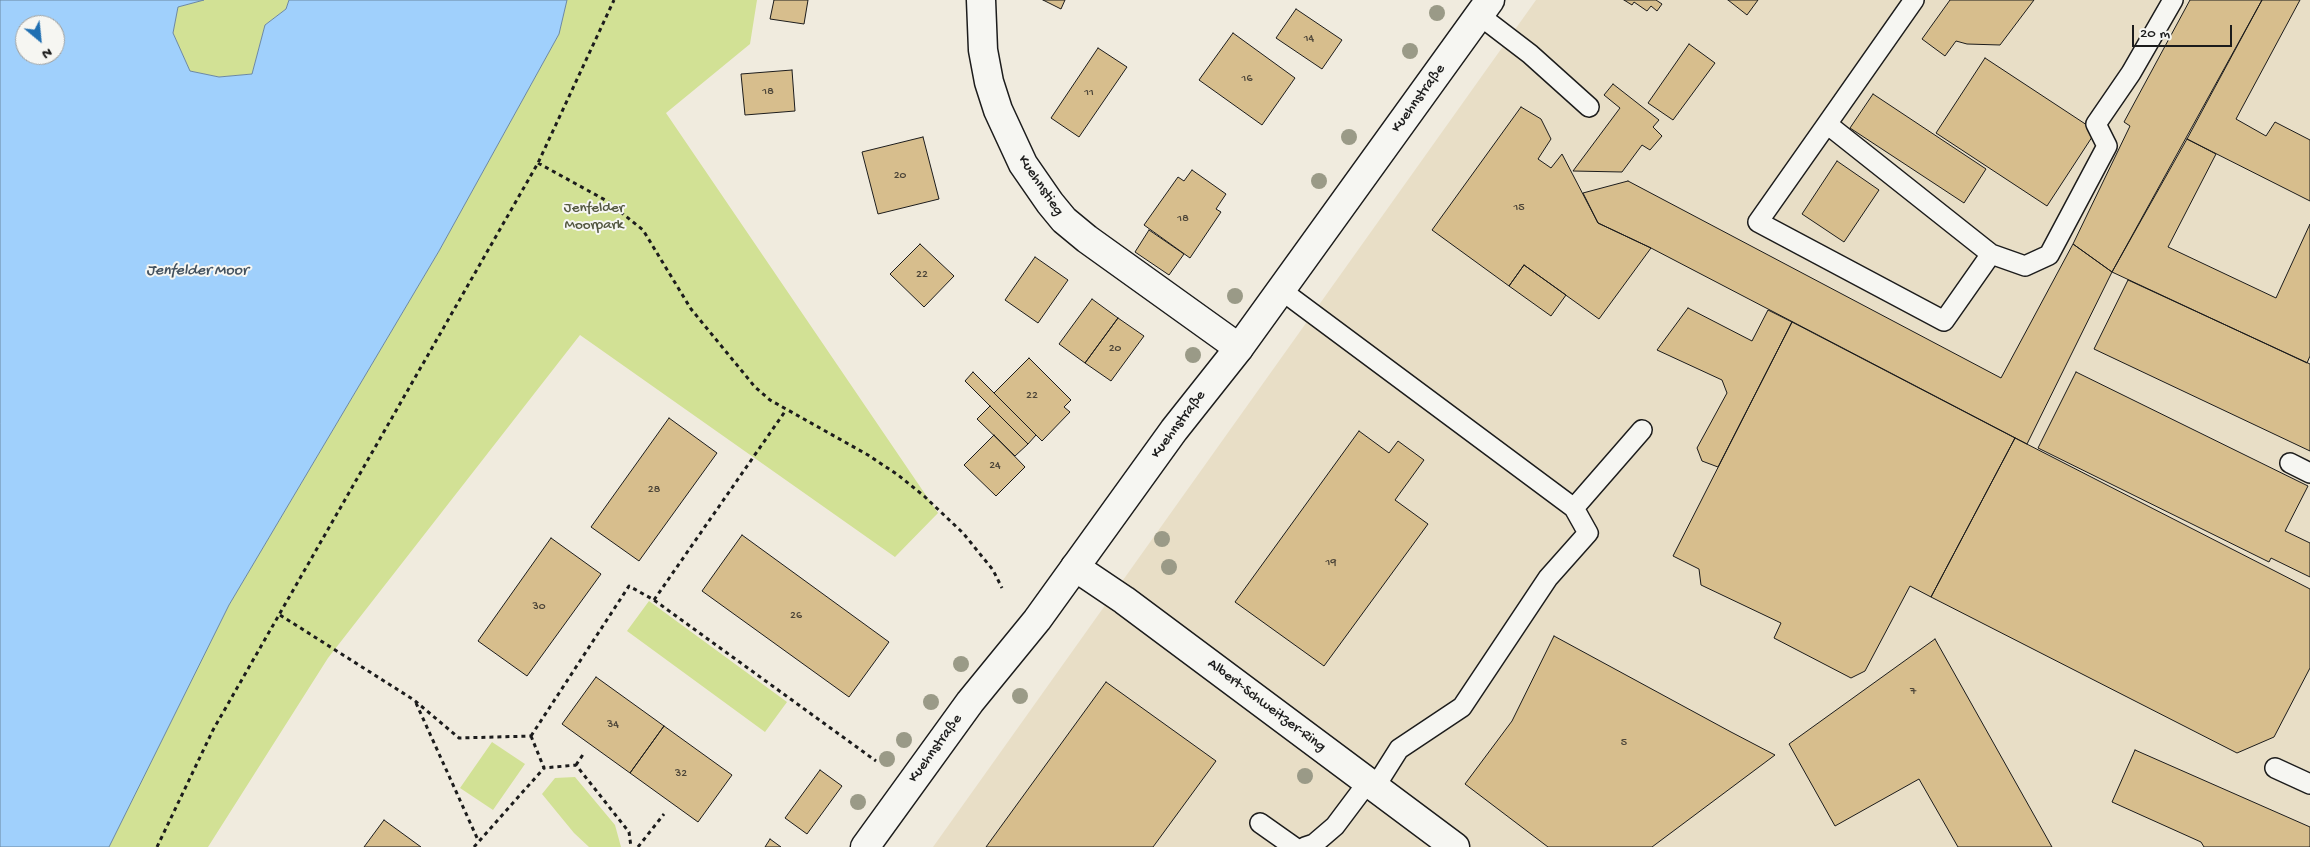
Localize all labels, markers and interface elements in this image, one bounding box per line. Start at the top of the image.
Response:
north arrow [15,15,65,65]
scale bar [2135,15,2235,47]
text: 20 m [2140,25,2170,43]
house number: 14 [1304,32,1314,46]
text: N [39,43,55,62]
street label: Kuehnstraße [1388,61,1450,137]
house number: 16 [1242,72,1252,86]
house number: 18 [762,85,774,99]
house number: 11 [1084,86,1094,100]
street label: Kuehnstieg [1013,152,1067,220]
house number: 20 [894,169,906,183]
park label: Jenfelder Moorpark [564,200,624,235]
house number: 15 [1513,201,1525,215]
house number: 18 [1177,212,1189,226]
water label: Jenfelder Moor [146,262,248,282]
house number: 22 [916,268,928,282]
house number: 20 [1109,342,1121,356]
street label: Kuehnstraße [1148,387,1210,463]
house number: 22 [1026,389,1038,403]
house number: 24 [989,459,1001,473]
house number: 28 [648,483,660,497]
house number: 19 [1326,556,1336,570]
house number: 30 [532,600,546,614]
house number: 26 [790,609,802,623]
street label: Albert-Schweitzer-Ring [1203,655,1329,757]
house number: 7 [1910,685,1916,699]
street label: Kuehnstraße [905,711,967,787]
house number: 34 [607,718,619,732]
house number: 5 [1621,736,1627,750]
house number: 32 [675,767,687,781]

